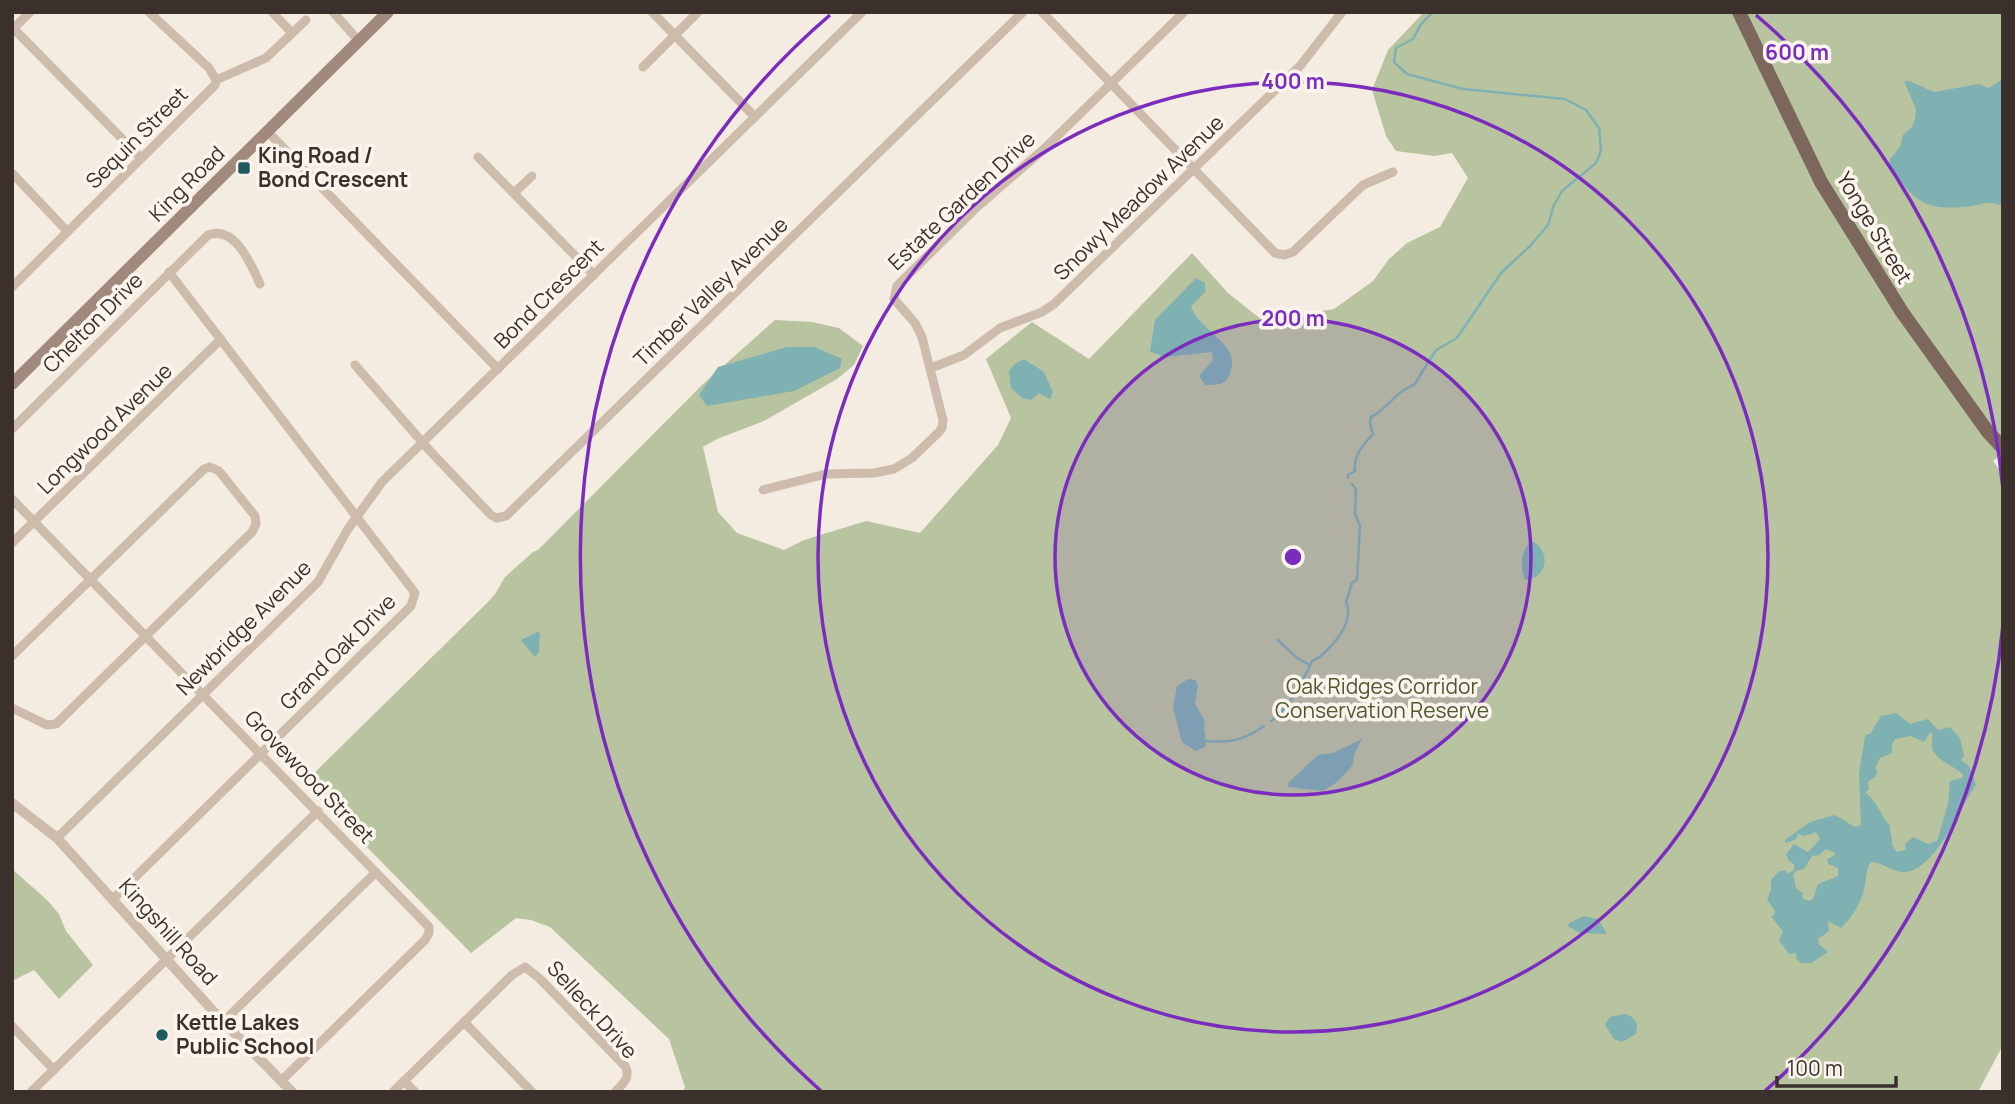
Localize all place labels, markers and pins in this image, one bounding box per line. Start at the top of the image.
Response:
place label: King Road / Bond Crescent [258,141,408,193]
marker: King Road / Bond Crescent [236,160,252,176]
centre of rings [1281,545,1305,569]
place label: Kettle Lakes Public School [176,1008,314,1060]
marker: Kettle Lakes Public School [154,1027,170,1043]

